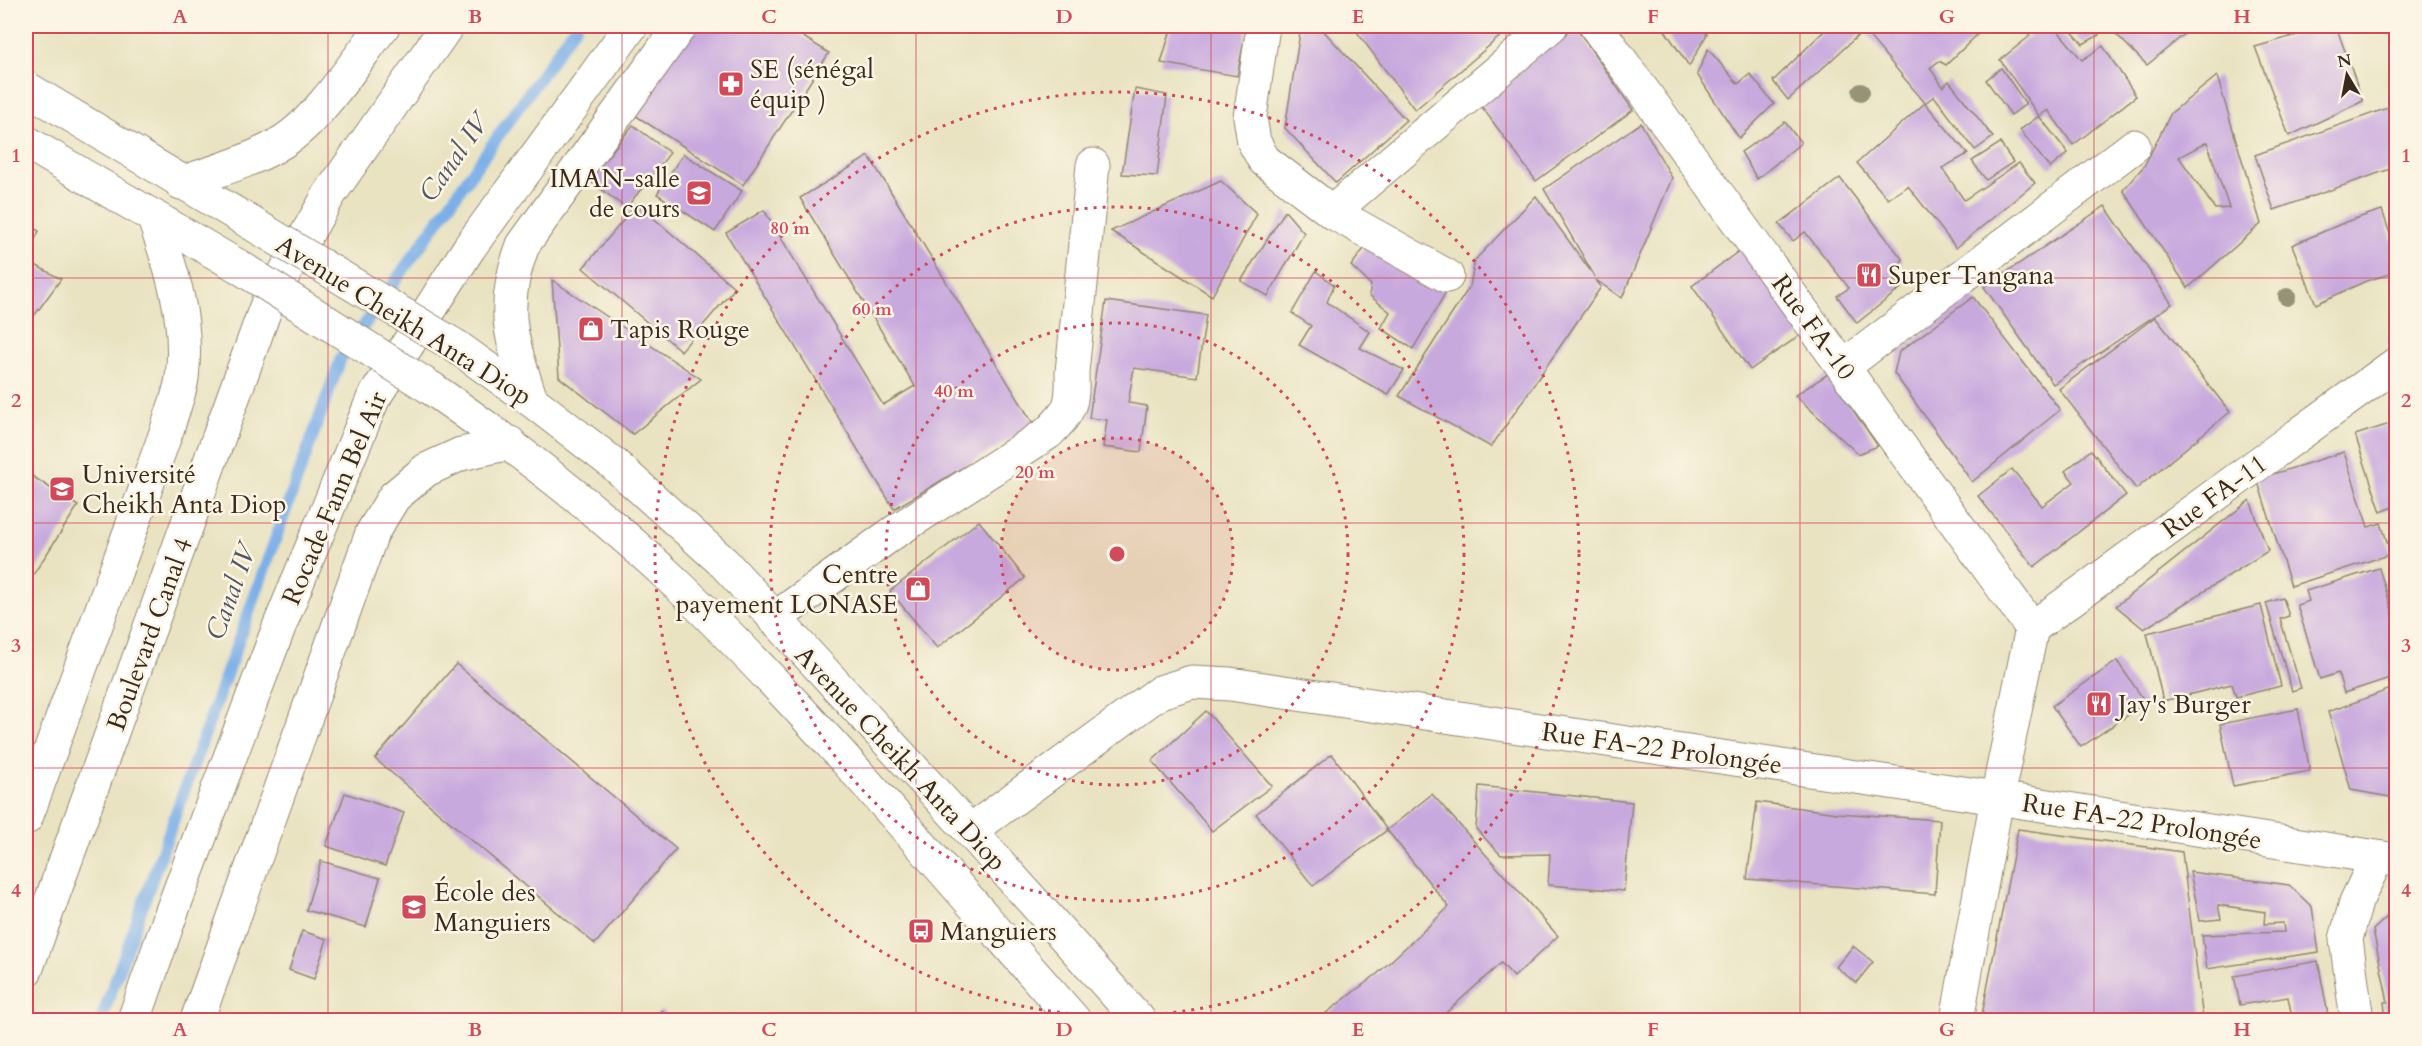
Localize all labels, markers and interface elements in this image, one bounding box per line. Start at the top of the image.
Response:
text: A [172,3,188,30]
text: B [468,3,482,30]
text: C [761,3,777,30]
text: D [1055,3,1073,30]
text: E [1352,3,1364,30]
text: F [1647,3,1659,30]
text: G [1939,3,1955,30]
text: H [2233,3,2251,30]
north arrow [2317,45,2377,105]
text: N [2336,49,2353,73]
place label: SE (sénégal équip ) [750,52,874,117]
pharmacy icon: SE (sénégal équip ) [716,69,746,99]
water label: Canal IV [410,103,500,209]
text: 1 [11,142,21,169]
text: 1 [2401,142,2411,169]
place label: IMAN-salle de cours [549,161,680,226]
school or university icon: IMAN-salle de cours [684,178,714,208]
text: 80 m [770,216,810,241]
street label: Avenue Cheikh Anta Diop [269,227,538,414]
place label: Super Tangana [1888,258,2054,293]
restaurant icon: Super Tangana [1854,260,1884,290]
street label: Rue FA-10 [1763,267,1864,387]
text: 60 m [852,297,892,322]
place label: Tapis Rouge [610,312,750,347]
shop icon: Tapis Rouge [576,314,606,344]
text: 40 m [934,379,974,404]
street label: Rocade Fann Bel Air [274,386,395,610]
text: 2 [11,387,21,414]
text: 2 [2401,387,2411,414]
street label: Rue FA-11 [2154,446,2274,547]
place label: Université Cheikh Anta Diop [82,457,286,522]
text: 20 m [1015,460,1055,485]
school or university icon: Université Cheikh Anta Diop [47,474,77,504]
street label: Boulevard Canal 4 [98,533,201,736]
water label: Canal IV [197,535,267,645]
centre of rings [1107,544,1127,564]
place label: Centre payement LONASE [676,557,898,622]
shop icon: Centre payement LONASE [903,574,933,604]
text: 3 [11,632,21,659]
text: 3 [2401,632,2411,659]
street label: Avenue Cheikh Anta Diop [787,638,1014,878]
place label: Jay's Burger [2114,687,2251,722]
restaurant icon: Jay's Burger [2084,689,2114,719]
street label: Rue FA-22 Prolongée [1540,714,1784,783]
street label: Rue FA-22 Prolongée [2020,785,2264,858]
place label: École des Manguiers [434,875,551,940]
text: 4 [11,877,21,904]
text: 4 [2401,877,2411,904]
school or university icon: École des Manguiers [399,892,429,922]
place label: Manguiers [940,914,1057,949]
bus stop icon: Manguiers [906,916,936,946]
text: A [172,1016,188,1043]
text: B [468,1016,482,1043]
text: C [761,1016,777,1043]
text: D [1055,1016,1073,1043]
text: E [1352,1016,1364,1043]
text: F [1647,1016,1659,1043]
text: G [1939,1016,1955,1043]
text: H [2233,1016,2251,1043]

